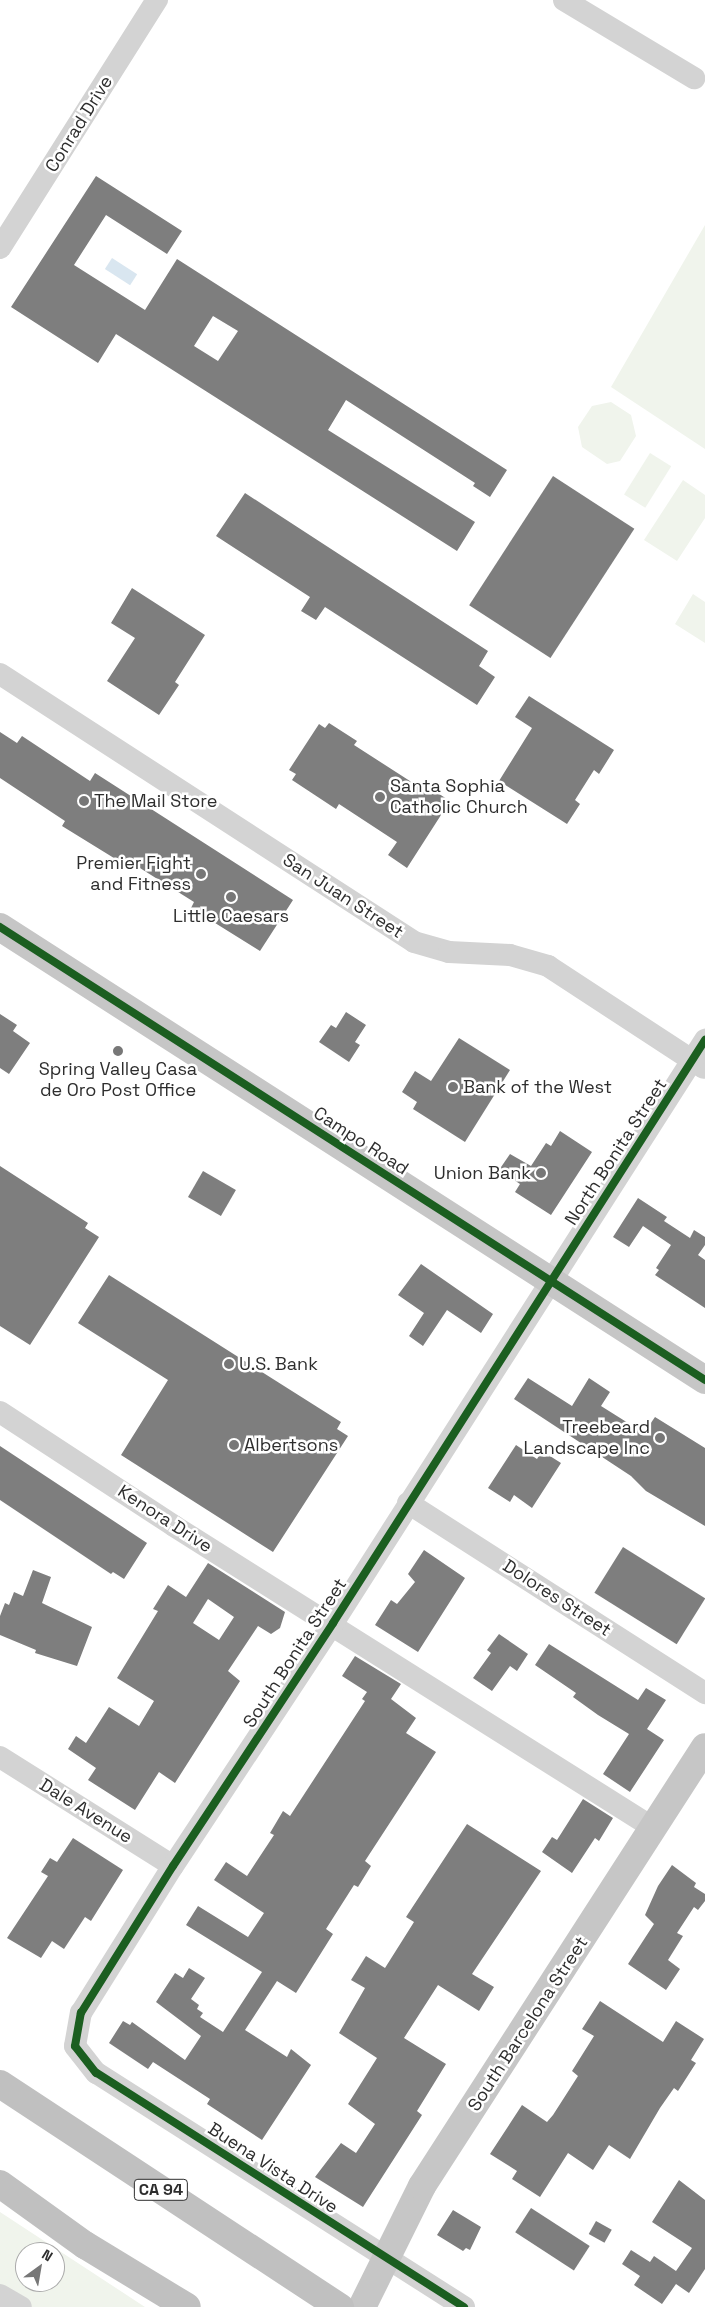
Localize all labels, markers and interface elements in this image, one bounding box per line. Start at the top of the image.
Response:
street label: Conrad Drive [41,72,117,176]
place label: Santa Sophia Catholic Church [390,776,528,819]
place label: The Mail Store [94,790,217,812]
marker: Santa Sophia Catholic Church [374,791,386,803]
marker: The Mail Store [78,795,90,807]
street label: San Juan Street [279,849,407,943]
place label: Premier Fight and Fitness [76,853,191,896]
marker: Premier Fight and Fitness [195,868,207,880]
marker: Little Caesars [225,891,237,903]
place label: Little Caesars [173,905,289,927]
marker: Spring Valley Casa de Oro Post Office [112,1045,124,1057]
place label: Spring Valley Casa de Oro Post Office [39,1059,197,1102]
street label: North Bonita Street [561,1075,671,1229]
place label: Bank of the West [463,1076,612,1098]
marker: Bank of the West [447,1081,459,1093]
street label: Campo Road [309,1102,413,1180]
place label: Union Bank [434,1162,531,1184]
marker: Union Bank [535,1167,547,1179]
place label: U.S. Bank [239,1353,318,1375]
marker: U.S. Bank [223,1358,235,1370]
place label: Treebeard Landscape Inc [524,1417,650,1460]
marker: Treebeard Landscape Inc [654,1432,666,1444]
place label: Albertsons [244,1434,338,1456]
marker: Albertsons [228,1439,240,1451]
street label: Kenora Drive [114,1481,216,1557]
street label: Dolores Street [499,1555,615,1641]
street label: South Bonita Street [239,1574,351,1732]
street label: Dale Avenue [36,1774,136,1848]
street label: South Barcelona Street [463,1933,593,2115]
street label: Buena Vista Drive [204,2118,342,2218]
road number: CA 94 [134,2176,188,2204]
north arrow [15,2242,65,2292]
text: N [39,2245,56,2265]

